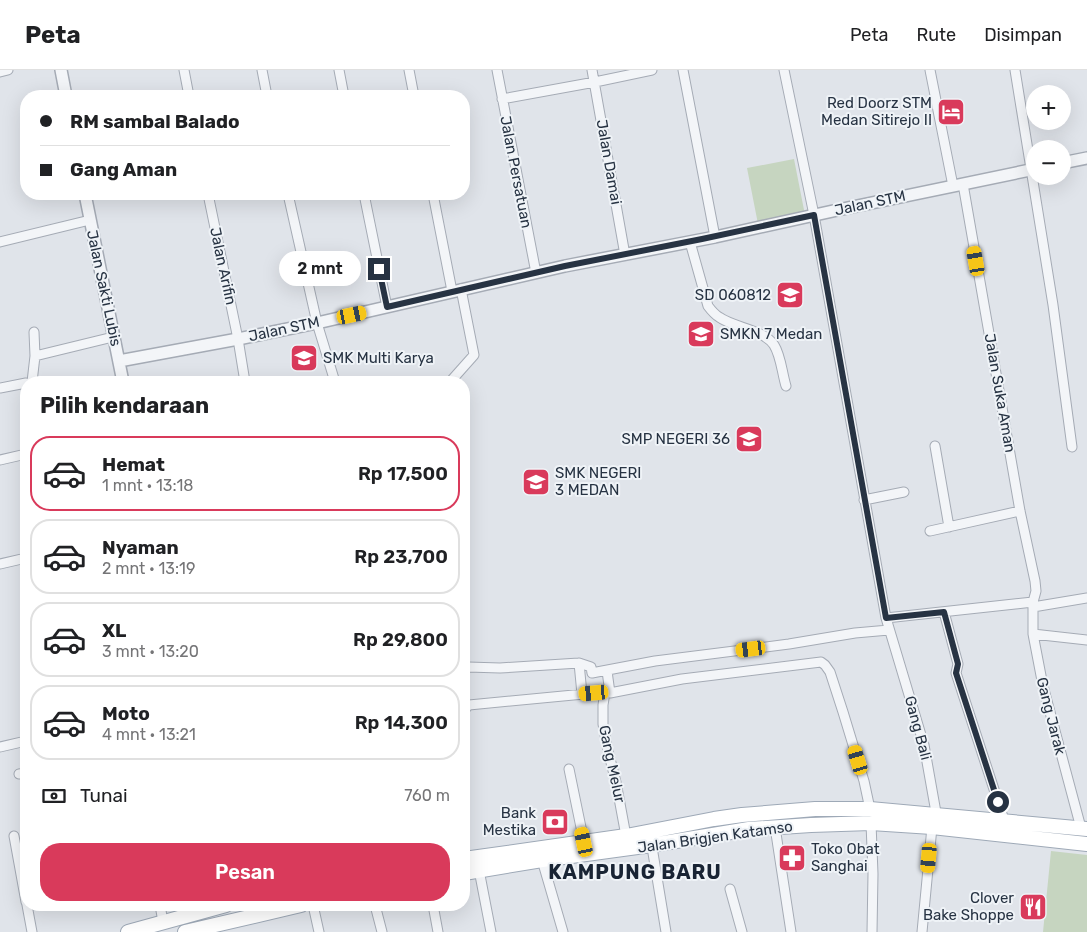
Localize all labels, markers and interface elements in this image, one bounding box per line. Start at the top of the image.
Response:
text: Peta [25,21,81,49]
text: Peta [850,24,888,46]
text: Rute [916,24,956,46]
text: Disimpan [984,24,1062,46]
map controls [1026,85,1071,185]
button: + [1026,85,1071,130]
place label: Red Doorz STM Medan Sitirejo II [821,94,932,129]
hotel icon: Red Doorz STM Medan Sitirejo II [936,97,966,127]
text: RM sambal Balado [70,110,240,133]
street label: Jalan Persatuan [496,114,536,230]
street label: Jalan Damai [593,118,625,206]
button: − [1026,140,1071,185]
text: Gang Aman [70,158,177,181]
street label: Jalan STM [833,187,907,219]
street label: Jalan Arifin [206,226,240,306]
street label: Jalan Sakti Lubis [83,228,125,348]
car [966,245,985,277]
callout: 2 mnt [279,252,362,286]
route end [368,258,390,280]
text: 2 mnt [297,259,343,278]
school or university icon: SD 060812 [775,280,805,310]
place label: SD 060812 [695,286,771,304]
car [335,305,368,325]
street label: Jalan STM [247,313,321,345]
school or university icon: SMKN 7 Medan [686,319,716,349]
place label: SMKN 7 Medan [720,325,822,343]
street label: Jalan Suka Aman [981,332,1019,454]
school or university icon: SMK Multi Karya [289,343,319,373]
place label: SMK Multi Karya [323,349,434,367]
text: Pilih kendaraan [40,392,209,419]
school or university icon: SMP NEGERI 36 [734,424,764,454]
place label: SMP NEGERI 36 [621,430,730,448]
icon: car [42,451,87,496]
text: Hemat [102,453,165,476]
text: Rp 17,500 [358,462,448,485]
place label: SMK NEGERI 3 MEDAN [555,464,641,499]
school or university icon: SMK NEGERI 3 MEDAN [521,467,551,497]
text: 1 mnt · 13:18 [102,476,194,495]
icon: car [42,534,87,579]
text: Nyaman [102,536,179,559]
text: Rp 23,700 [354,545,448,568]
text: 2 mnt · 13:19 [102,559,195,578]
icon: car [42,617,87,662]
text: XL [102,619,126,642]
text: Rp 29,800 [353,628,448,651]
car [735,640,766,658]
text: 3 mnt · 13:20 [102,642,199,661]
street label: Gang Jarak [1033,675,1069,757]
car [578,684,609,702]
street label: Gang Bali [901,694,935,762]
icon: car [42,700,87,745]
text: Moto [102,702,150,725]
text: Rp 14,300 [355,711,448,734]
street label: Gang Melur [595,724,629,805]
text: 4 mnt · 13:21 [102,725,196,744]
car [846,743,869,777]
icon: cash [40,782,68,810]
text: Tunai [80,784,128,807]
text: 760 m [404,786,450,805]
route start [987,791,1009,813]
place label: Bank Mestika [483,804,536,839]
bank icon: Bank Mestika [540,807,570,837]
street label: Jalan Brigjen Katamso [636,817,794,857]
car [573,826,594,858]
place label: Toko Obat Sanghai [811,840,880,875]
car [920,842,937,874]
button: Pesan [40,843,450,901]
pharmacy icon: Toko Obat Sanghai [777,843,807,873]
district label: KAMPUNG BARU [548,860,722,884]
place label: Clover Bake Shoppe [923,889,1014,924]
restaurant icon: Clover Bake Shoppe [1018,892,1048,922]

